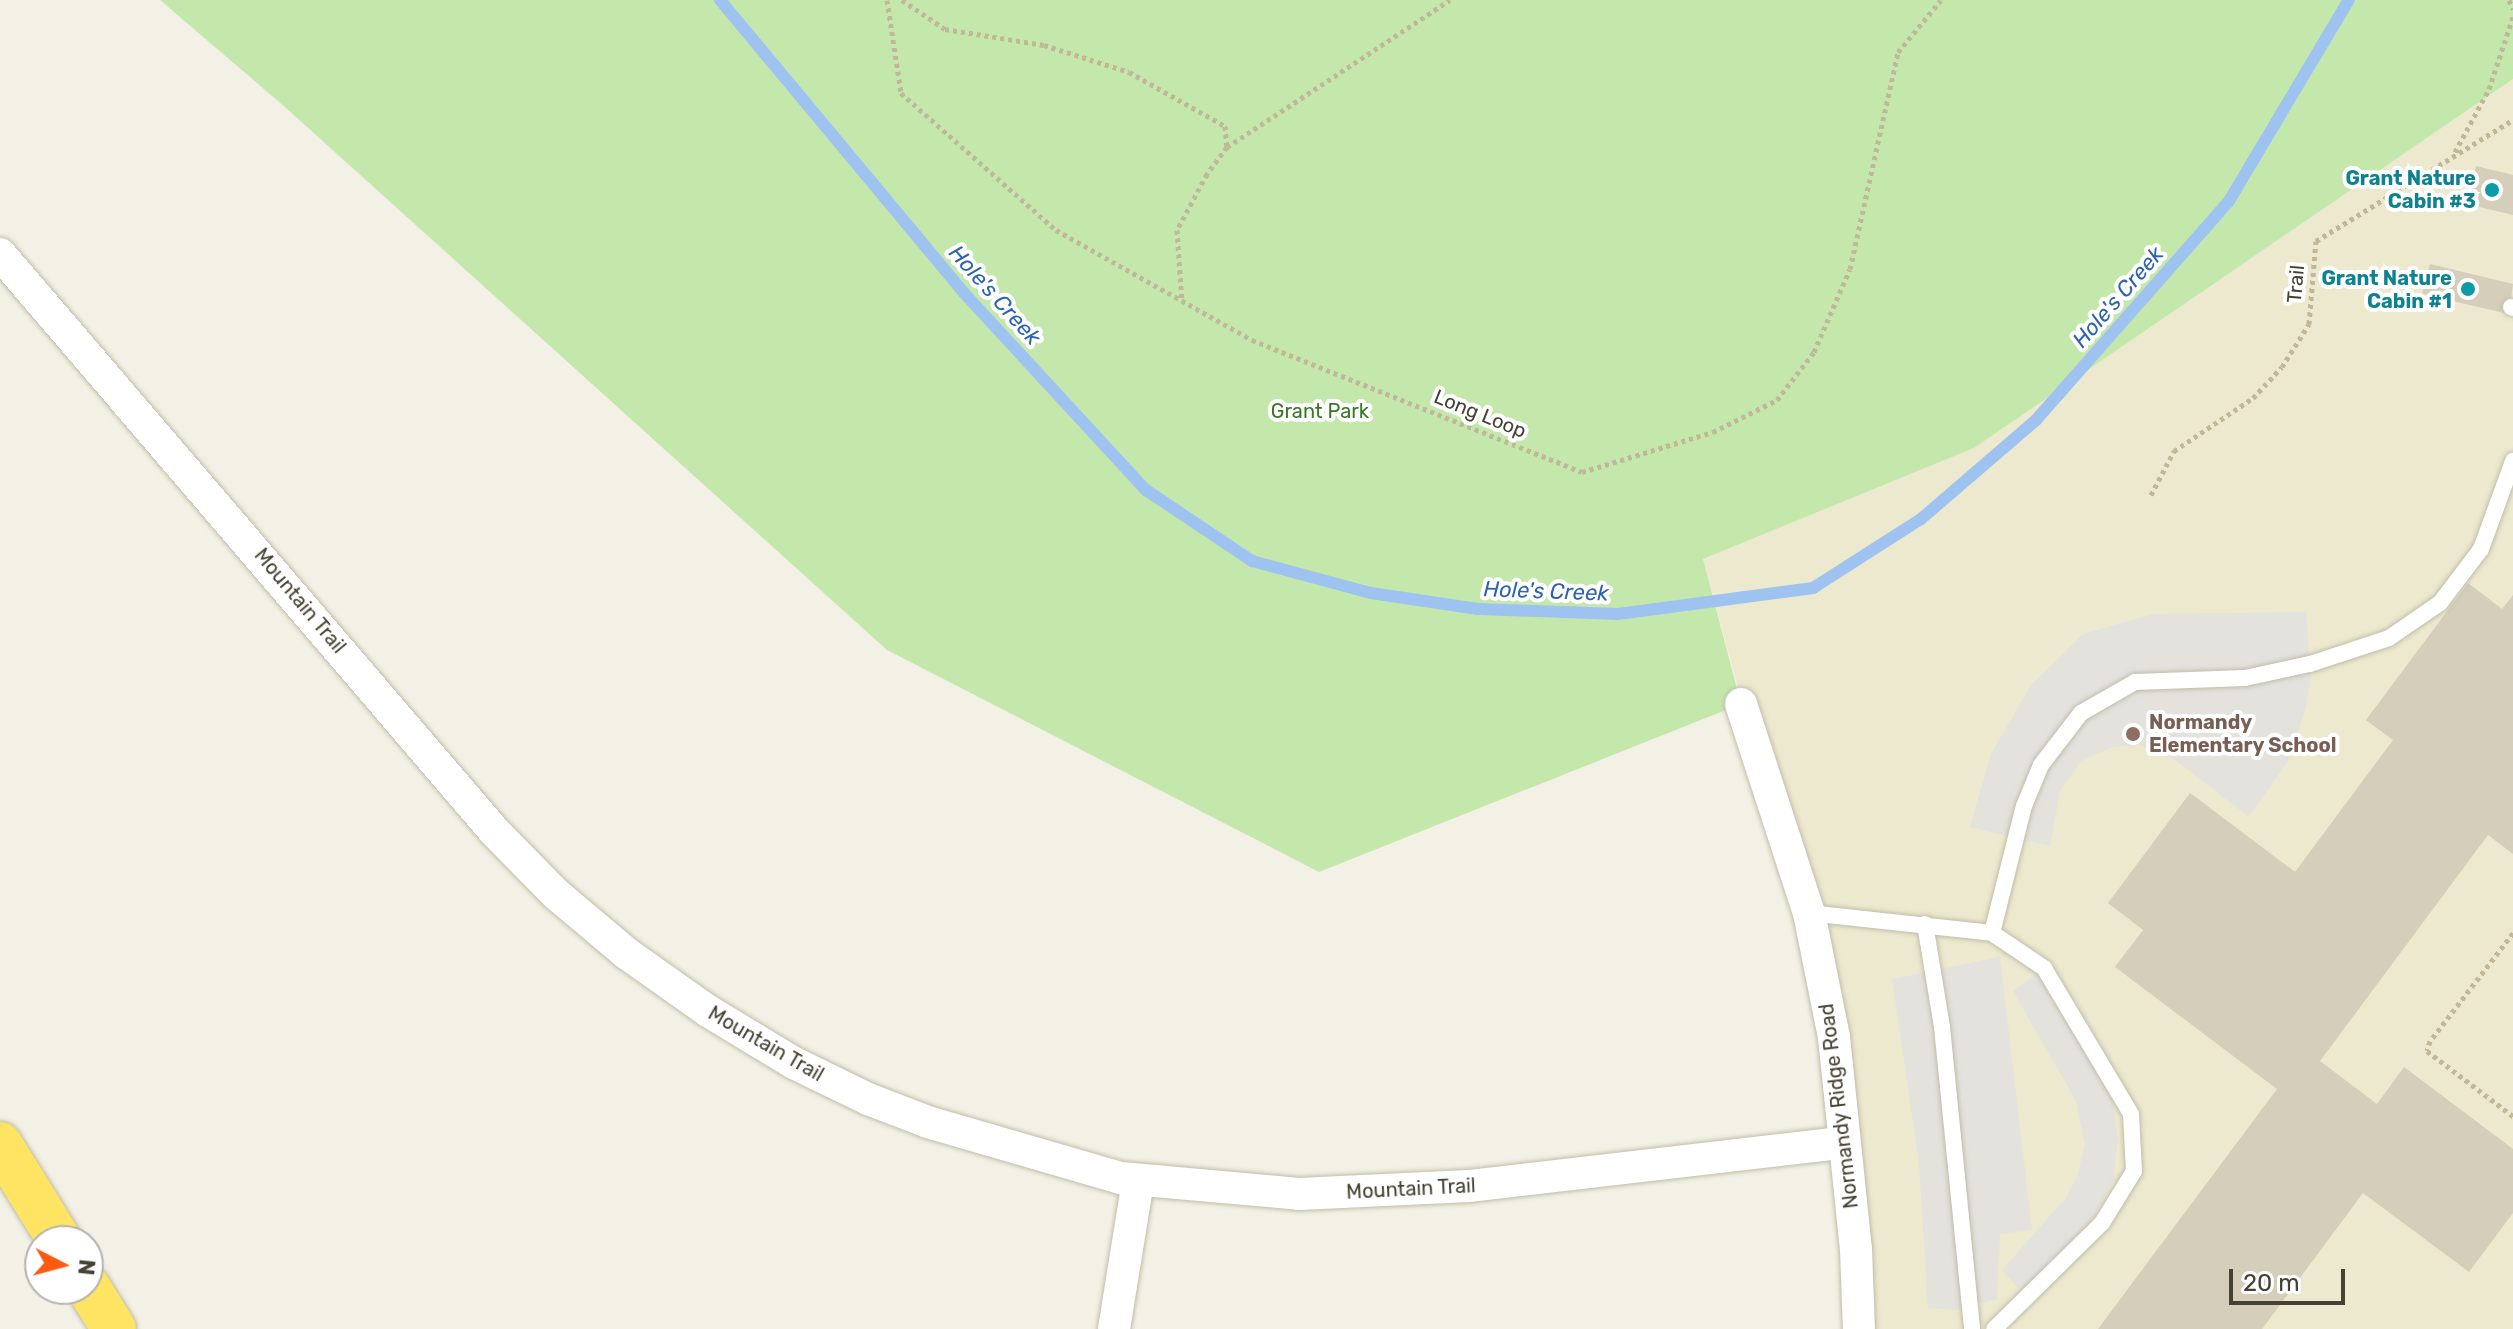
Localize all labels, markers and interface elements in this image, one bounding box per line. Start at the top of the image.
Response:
place label: Grant Nature Cabin #3 [2345,166,2476,213]
marker: Grant Nature Cabin #3 [2483,181,2501,199]
water label: Hole's Creek [943,240,1047,350]
water label: Hole's Creek [2067,241,2169,353]
street label: Trail [2282,264,2310,304]
place label: Grant Nature Cabin #1 [2321,266,2452,313]
marker: Grant Nature Cabin #1 [2459,280,2477,298]
street label: Long Loop [1430,385,1530,443]
park label: Grant Park [1271,399,1369,423]
street label: Mountain Trail [249,543,351,659]
water label: Hole's Creek [1483,576,1609,606]
place label: Normandy Elementary School [2149,710,2337,757]
marker: Normandy Elementary School [2124,725,2142,743]
street label: Mountain Trail [704,1001,828,1087]
street label: Normandy Ridge Road [1814,1002,1864,1210]
street label: Mountain Trail [1345,1174,1477,1204]
north arrow [24,1225,104,1305]
scale bar [2233,1253,2349,1303]
text: N [72,1258,101,1277]
text: 20 m [2243,1269,2300,1297]

